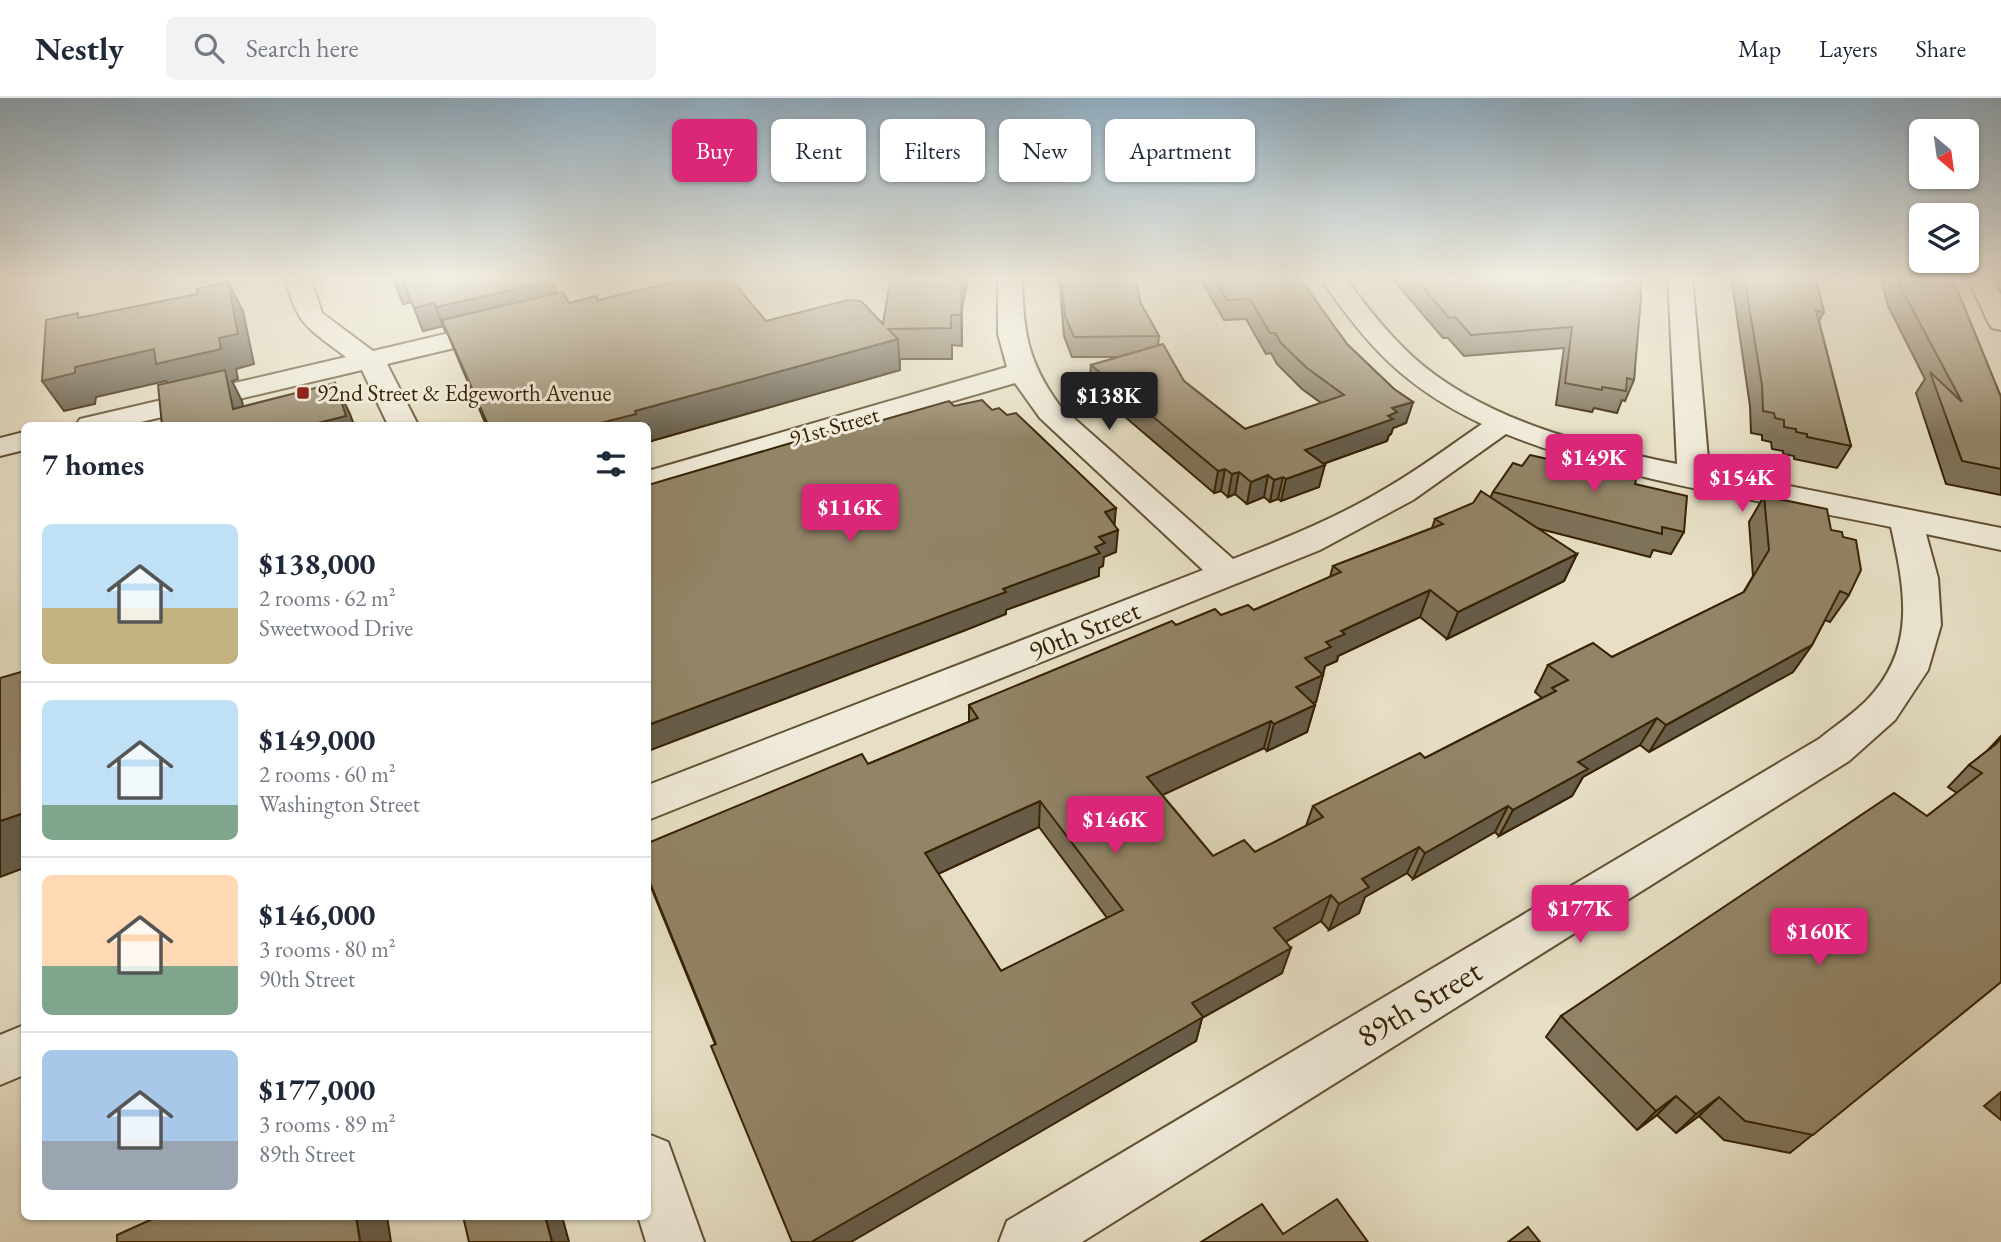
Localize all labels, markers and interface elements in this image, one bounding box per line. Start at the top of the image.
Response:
search box [166,17,656,80]
text: Nestly [35,27,124,70]
icon: search [190,29,228,67]
text: Search here [246,31,359,65]
text: Map [1738,33,1781,64]
text: Layers [1819,33,1878,64]
text: Share [1916,33,1966,64]
chip: Buy [672,119,757,182]
chip: Rent [771,119,866,182]
chip: Filters [880,119,985,182]
chip: New [999,119,1091,182]
chip: Apartment [1105,119,1255,182]
north arrow [1909,119,1979,189]
map controls [1909,119,1979,273]
button: layers [1909,203,1979,273]
pin: $138K [1060,372,1158,432]
place label: 92nd Street & Edgeworth Avenue [317,378,612,408]
text: $138K [1077,380,1141,410]
marker: 92nd Street & Edgeworth Avenue [295,385,311,401]
street label: 91st Street [786,399,883,453]
pin: $149K [1545,434,1643,494]
text: $149K [1562,442,1626,472]
text: 7 homes [42,445,144,484]
icon: filters [592,445,630,483]
pin: $154K [1693,454,1791,514]
text: $154K [1710,462,1774,492]
pin: $116K [801,484,899,544]
text: $116K [818,492,882,522]
text: $138,000 [259,544,375,583]
icon: home [98,552,182,636]
text: 2 rooms · 62 m² [259,583,396,613]
street label: 90th Street [1023,591,1145,669]
text: Sweetwood Drive [259,613,413,643]
text: $149,000 [259,720,375,759]
icon: home [98,728,182,812]
text: 2 rooms · 60 m² [259,759,396,789]
text: Washington Street [259,789,420,819]
pin: $146K [1066,796,1164,856]
text: $146K [1083,804,1147,834]
pin: $177K [1531,886,1629,945]
text: $177K [1548,893,1612,923]
text: $146,000 [259,895,375,934]
icon: home [98,903,182,987]
pin: $160K [1770,908,1868,968]
text: $160K [1787,916,1851,946]
text: 3 rooms · 80 m² [259,934,396,964]
street label: 89th Street [1349,949,1490,1057]
text: 90th Street [259,964,355,994]
text: $177,000 [259,1070,375,1109]
icon: home [98,1078,182,1162]
text: 3 rooms · 89 m² [259,1109,396,1139]
text: 89th Street [259,1139,355,1169]

